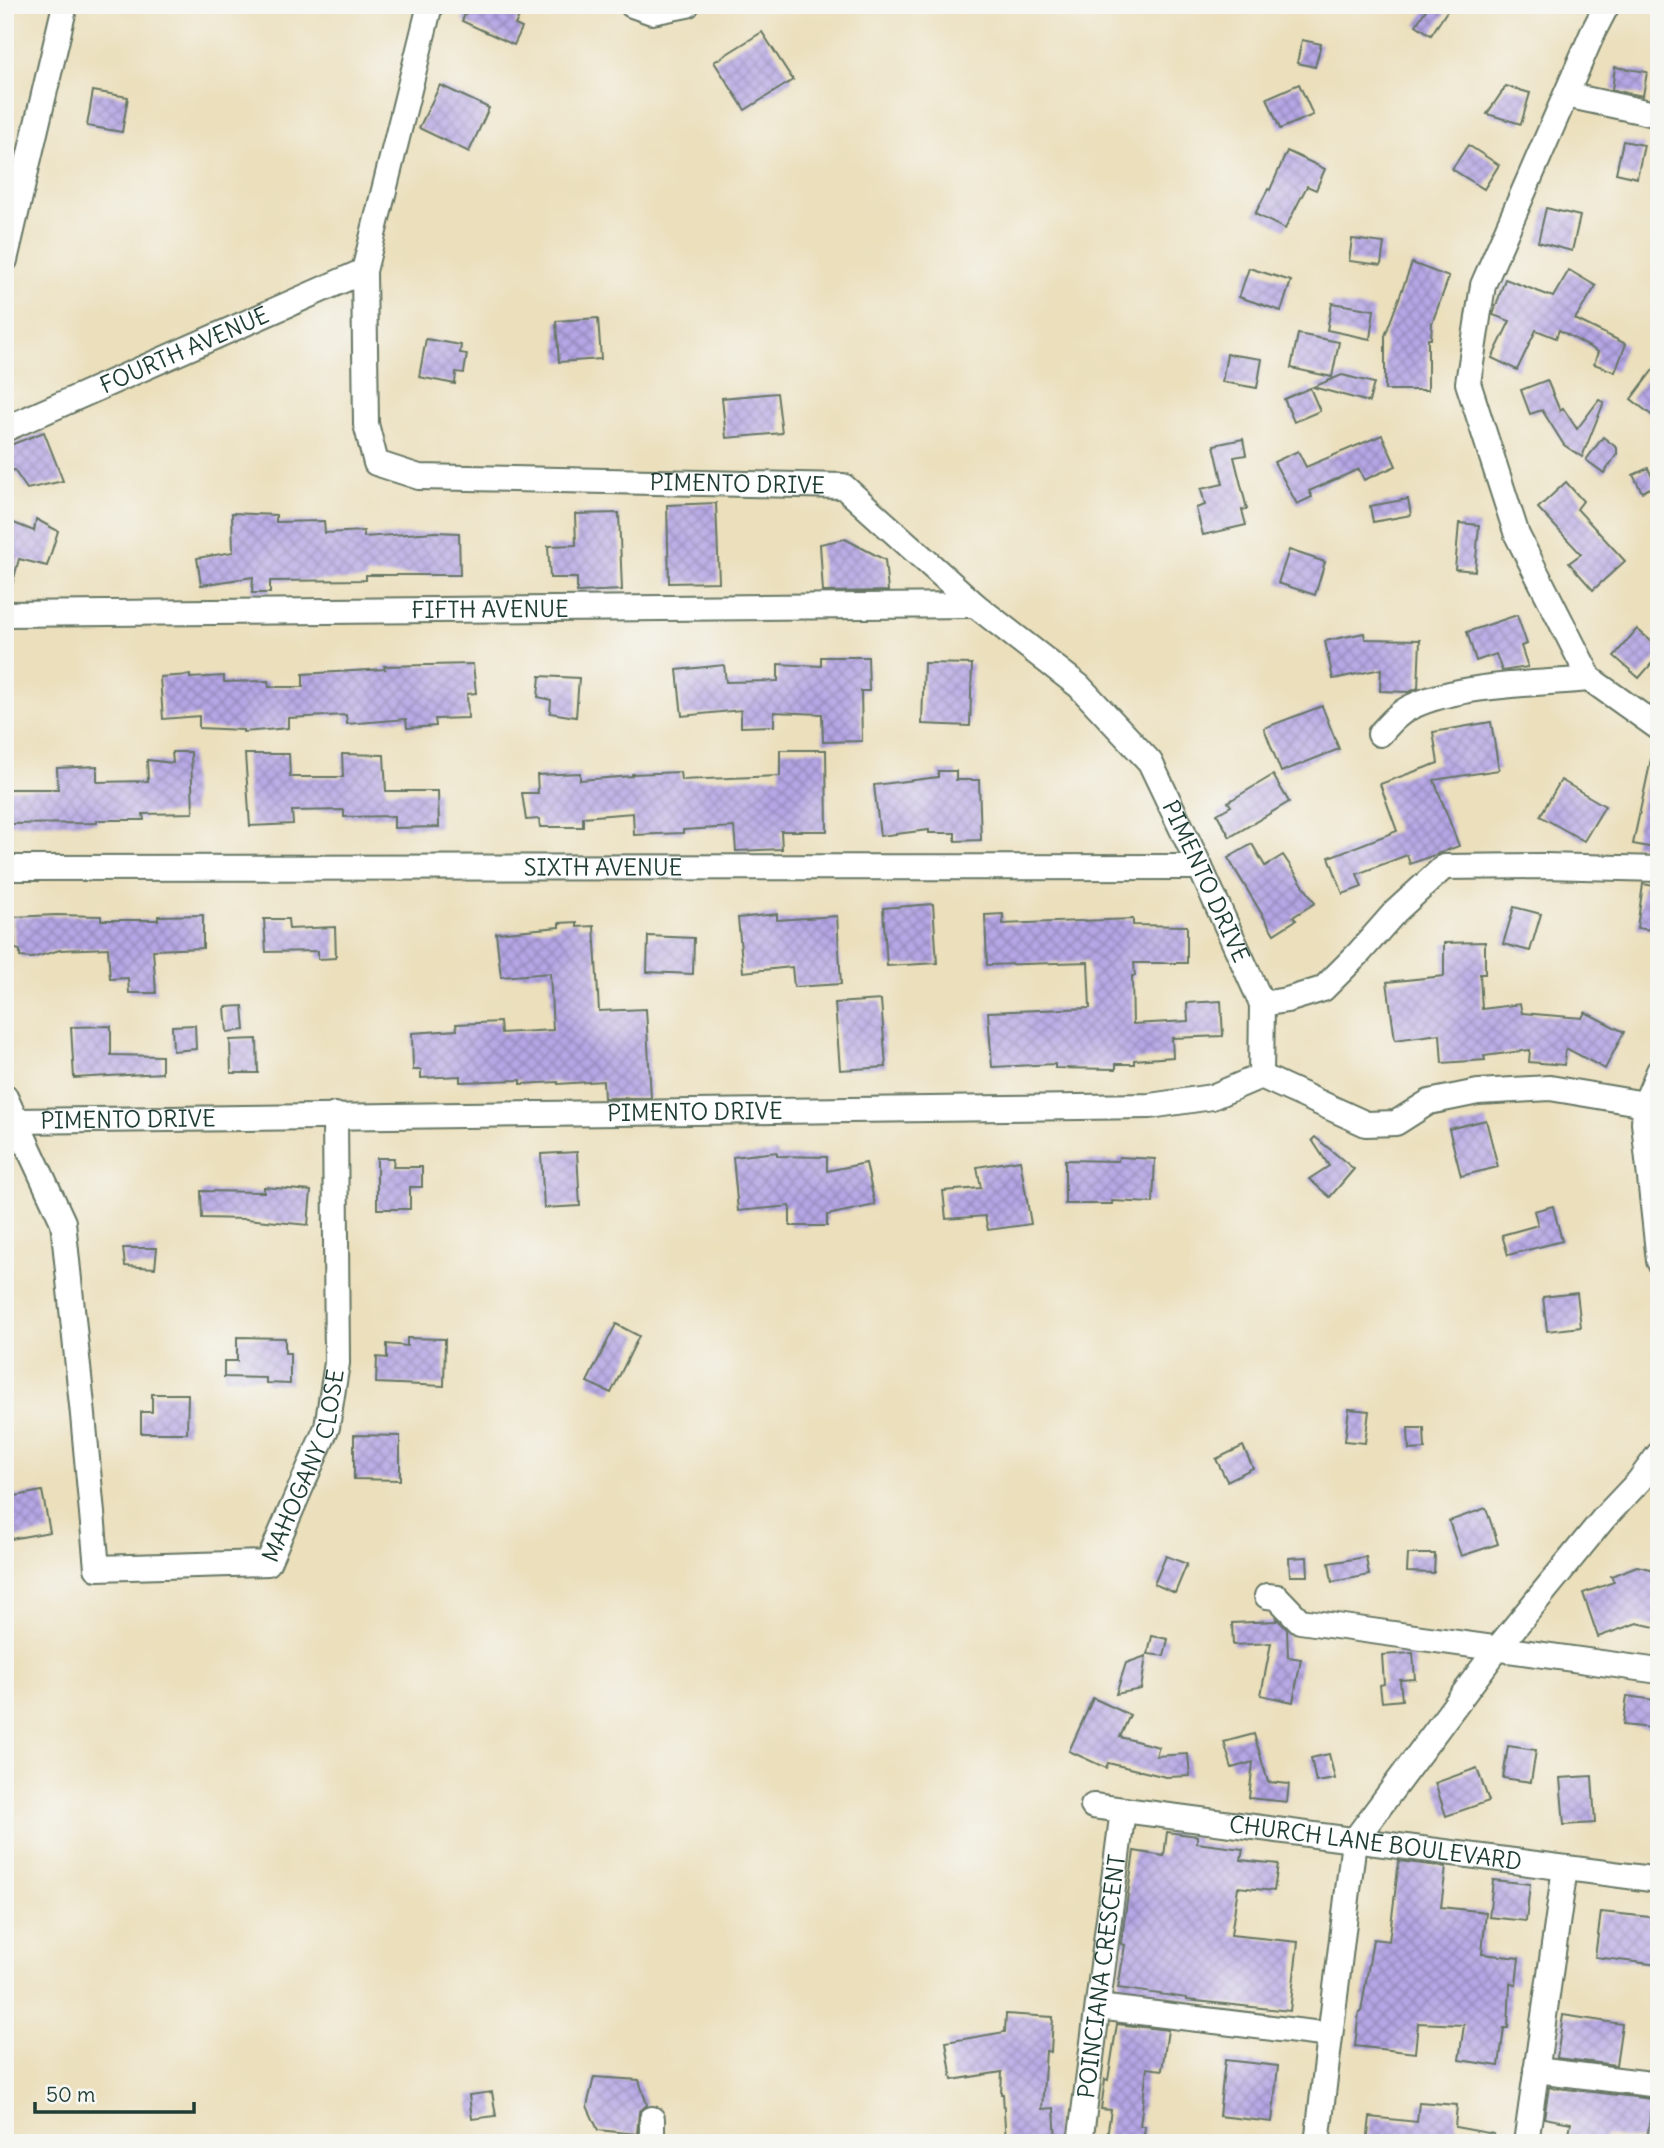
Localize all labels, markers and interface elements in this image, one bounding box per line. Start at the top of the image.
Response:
street label: FOURTH AVENUE [95,300,273,399]
street label: PIMENTO DRIVE [649,467,825,500]
street label: FIFTH AVENUE [411,594,569,624]
street label: PIMENTO DRIVE [1156,795,1256,967]
street label: SIXTH AVENUE [524,852,682,882]
street label: PIMENTO DRIVE [607,1096,783,1127]
street label: PIMENTO DRIVE [40,1103,216,1135]
street label: MAHOGANY CLOSE [255,1367,350,1566]
street label: CHURCH LANE BOULEVARD [1228,1809,1524,1876]
street label: POINCIANA CRESCENT [1071,1853,1131,2100]
scale bar [35,2071,194,2115]
text: 50 m [46,2081,95,2108]

